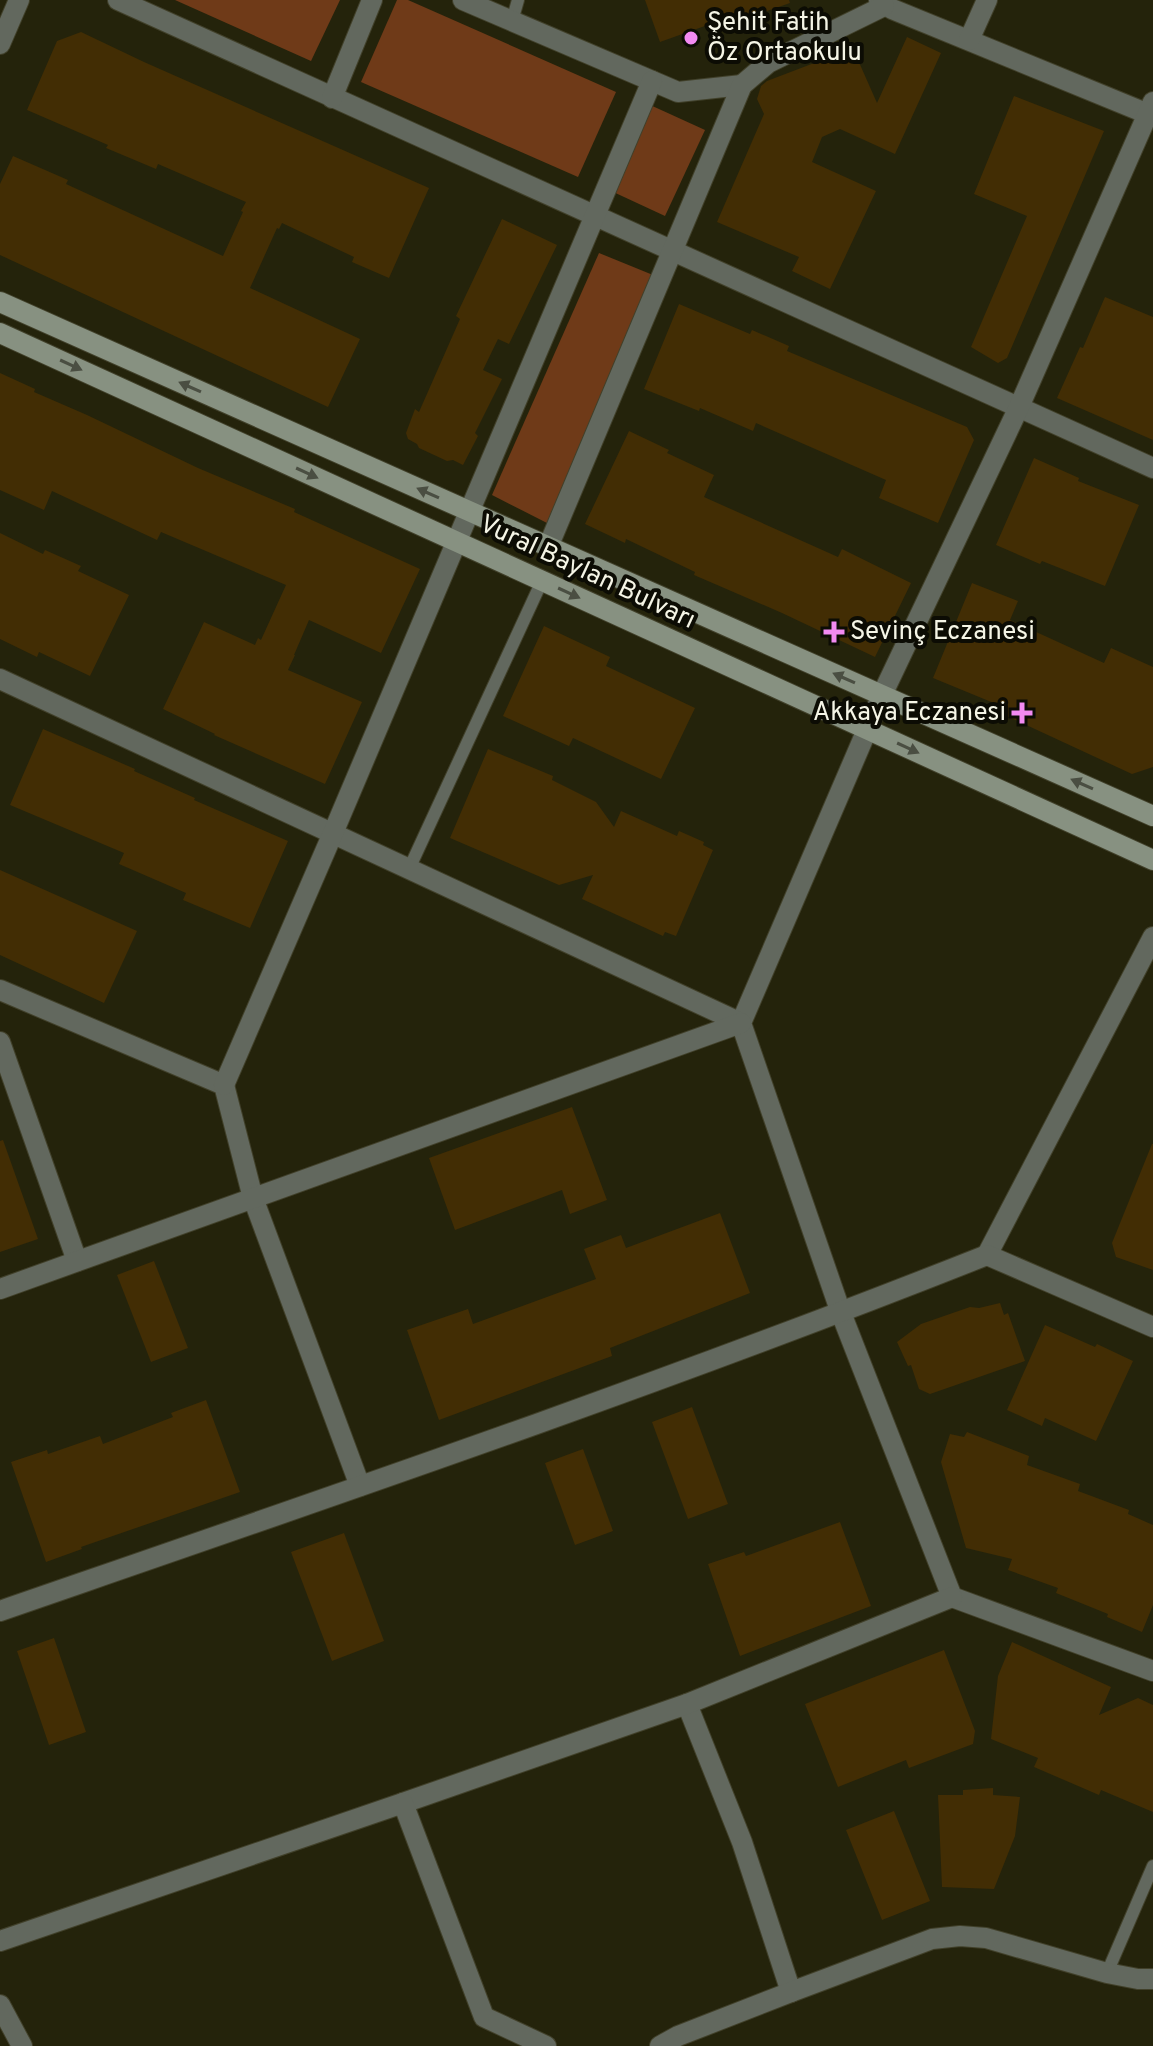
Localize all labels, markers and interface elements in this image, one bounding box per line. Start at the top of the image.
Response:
place label: Şehit Fatih Öz Ortaokulu [707,7,862,70]
marker: Şehit Fatih Öz Ortaokulu [682,29,700,47]
one-way arrow [59,358,83,372]
one-way arrow [179,380,202,393]
one-way arrow [296,466,319,480]
one-way arrow [416,486,439,500]
street label: Vural Baylan Bulvarı [474,509,700,637]
one-way arrow [558,586,581,600]
place label: Sevinç Eczanesi [850,616,1035,649]
marker: Sevinç Eczanesi [825,623,843,641]
one-way arrow [832,672,856,685]
place label: Akkaya Eczanesi [813,697,1006,730]
marker: Akkaya Eczanesi [1013,704,1031,722]
one-way arrow [896,741,919,755]
one-way arrow [1070,777,1094,791]

